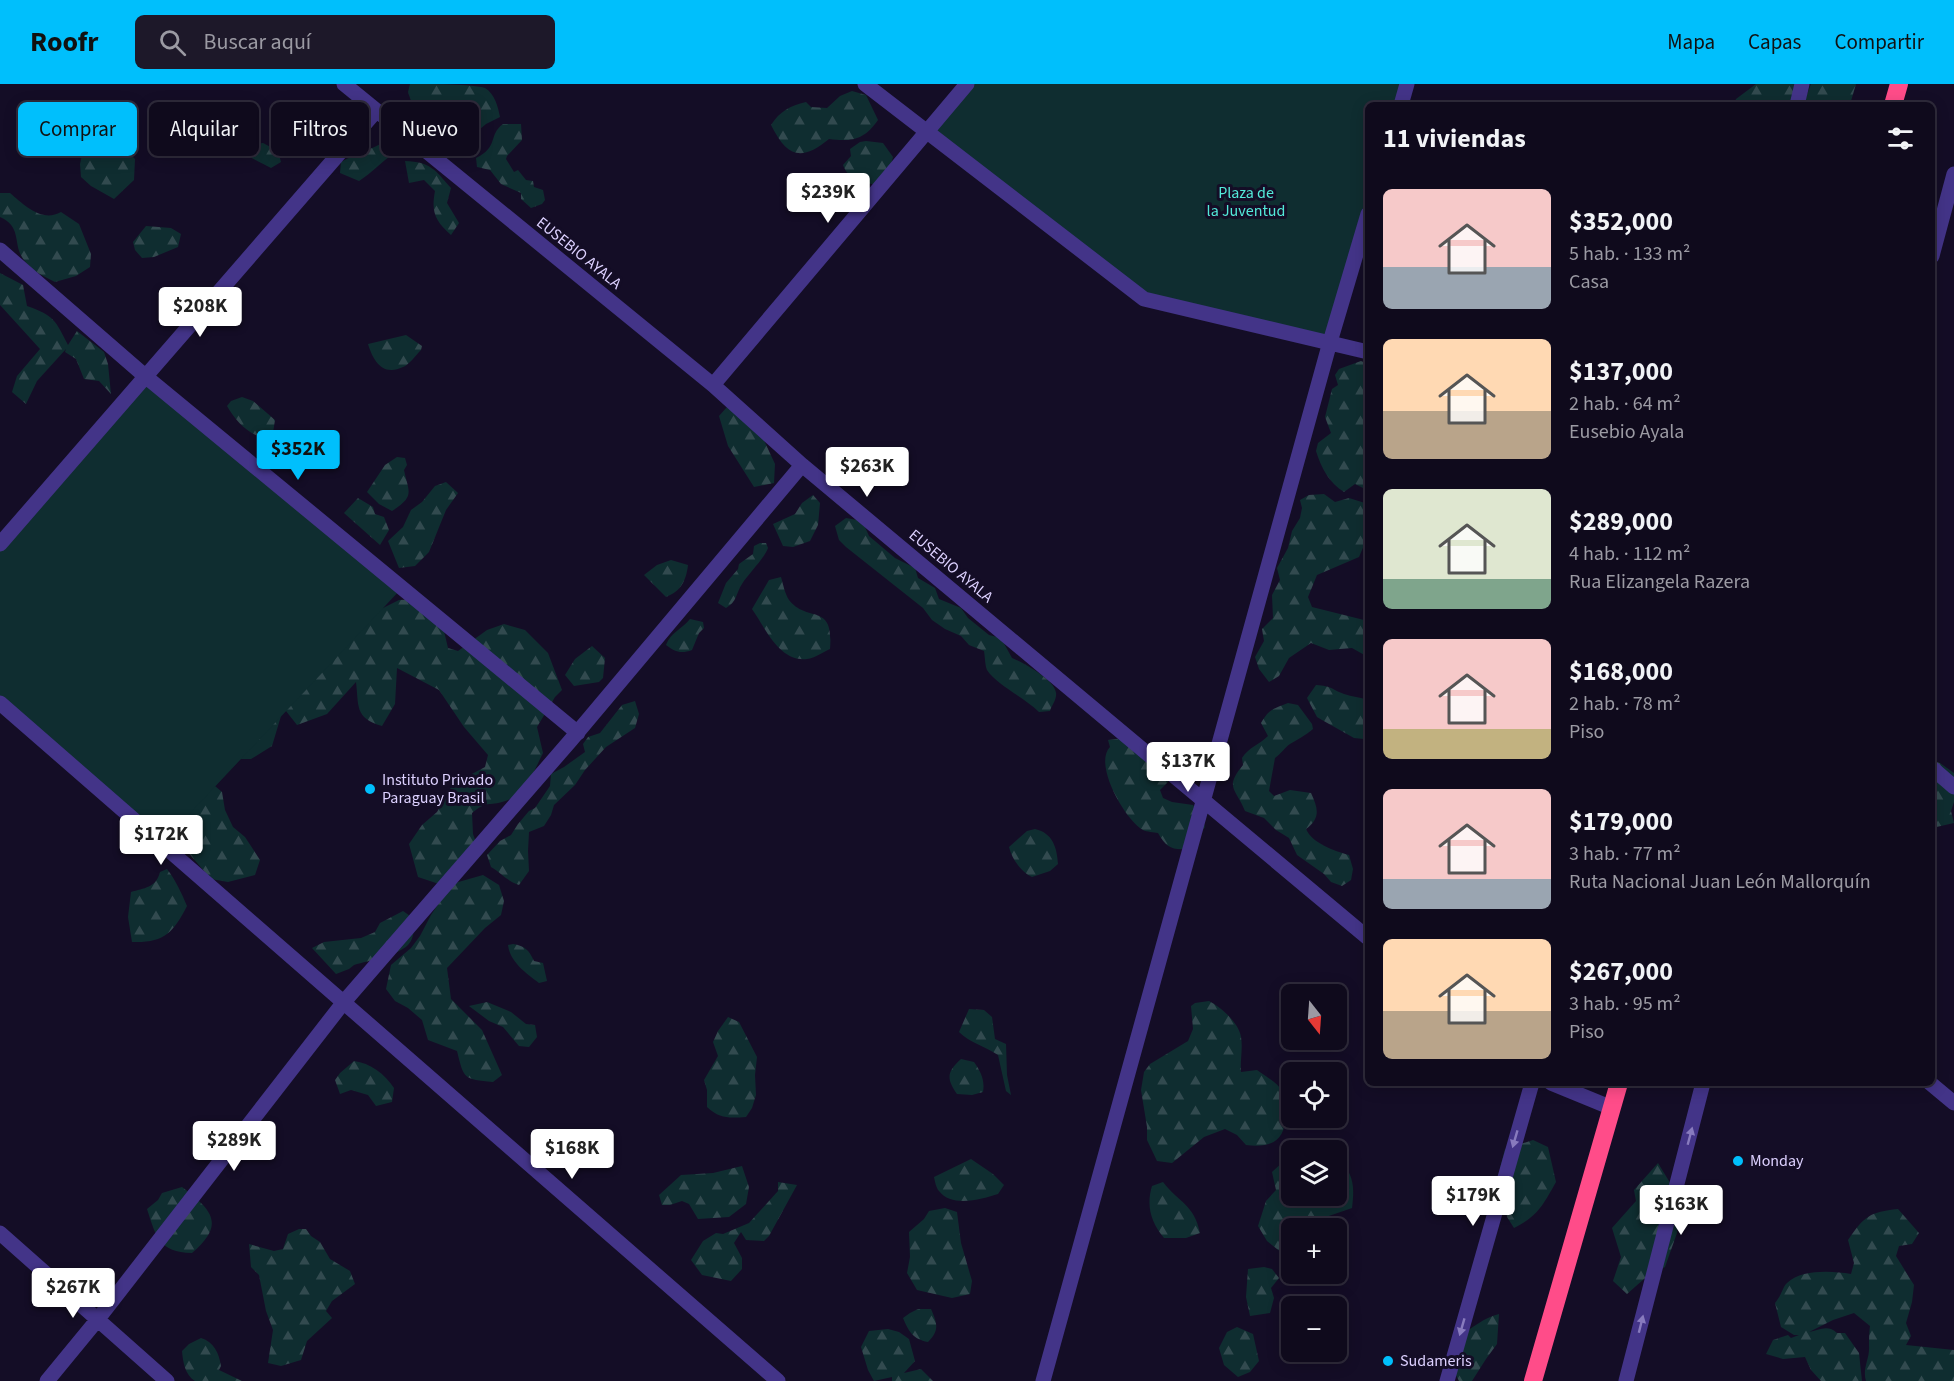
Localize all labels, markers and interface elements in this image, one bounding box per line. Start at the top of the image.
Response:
search box [135,15,555,69]
text: Roofr [30,22,99,62]
icon: search [156,26,189,59]
text: Buscar aquí [204,26,311,58]
text: Mapa [1667,27,1715,57]
text: Capas [1748,27,1801,57]
text: Compartir [1834,27,1924,57]
chip: Comprar [18,102,137,156]
chip: Alquilar [149,102,259,156]
chip: Filtros [271,102,369,156]
chip: Nuevo [381,102,479,156]
text: 11 viviendas [1383,120,1526,157]
icon: filters [1884,122,1917,155]
pin: $239K [786,173,870,224]
text: $239K [801,178,855,206]
park label: Plaza de la Juventud [1207,182,1285,222]
text: $352,000 [1569,203,1673,240]
street label: EUSEBIO AYALA [532,212,627,294]
icon: home [1431,213,1503,285]
text: 5 hab. · 133 m² [1569,240,1690,268]
text: Casa [1569,268,1609,296]
pin: $208K [158,287,242,338]
text: $208K [173,292,227,320]
text: $137,000 [1569,353,1673,390]
icon: home [1431,363,1503,435]
text: 2 hab. · 64 m² [1569,390,1681,418]
text: Eusebio Ayala [1569,418,1684,446]
pin: $352K [256,430,340,481]
text: $352K [271,435,325,463]
pin: $263K [825,447,909,498]
text: $263K [840,452,894,480]
text: $289,000 [1569,503,1673,540]
icon: home [1431,513,1503,585]
street label: EUSEBIO AYALA [904,524,998,608]
text: 4 hab. · 112 m² [1569,540,1690,568]
text: Rua Elizangela Razera [1569,568,1750,596]
text: $168,000 [1569,653,1673,690]
icon: home [1431,663,1503,735]
text: 2 hab. · 78 m² [1569,690,1681,718]
text: Piso [1569,718,1604,746]
pin: $137K [1146,742,1230,793]
text: $137K [1161,747,1215,775]
place label: Instituto Privado Paraguay Brasil [382,769,493,809]
marker: Instituto Privado Paraguay Brasil [363,782,377,796]
text: $179,000 [1569,803,1673,840]
icon: home [1431,813,1503,885]
pin: $172K [119,815,203,866]
text: $172K [134,820,188,848]
text: 3 hab. · 77 m² [1569,840,1681,868]
text: Ruta Nacional Juan León Mallorquín [1569,868,1871,896]
text: $267,000 [1569,953,1673,990]
icon: home [1431,963,1503,1035]
north arrow [1281,984,1347,1050]
map controls [1281,984,1347,1362]
text: 3 hab. · 95 m² [1569,990,1681,1018]
text: Piso [1569,1018,1604,1046]
button: locate [1281,1062,1347,1128]
pin: $289K [192,1121,276,1172]
text: $289K [207,1126,261,1154]
one-way arrow [1685,1126,1695,1145]
pin: $168K [530,1129,614,1180]
one-way arrow [1510,1130,1519,1148]
text: $168K [545,1134,599,1162]
button: layers [1281,1140,1347,1206]
place label: Monday [1750,1150,1804,1172]
marker: Monday [1731,1154,1745,1168]
pin: $179K [1431,1176,1515,1227]
text: $179K [1446,1181,1500,1209]
pin: $163K [1639,1185,1723,1236]
text: $163K [1654,1190,1708,1218]
button: + [1281,1218,1347,1284]
pin: $267K [31,1268,115,1319]
text: $267K [46,1273,100,1301]
button: − [1281,1296,1347,1362]
one-way arrow [1636,1315,1646,1334]
one-way arrow [1457,1318,1466,1336]
place label: Sudameris [1400,1350,1472,1372]
marker: Sudameris [1381,1354,1395,1368]

